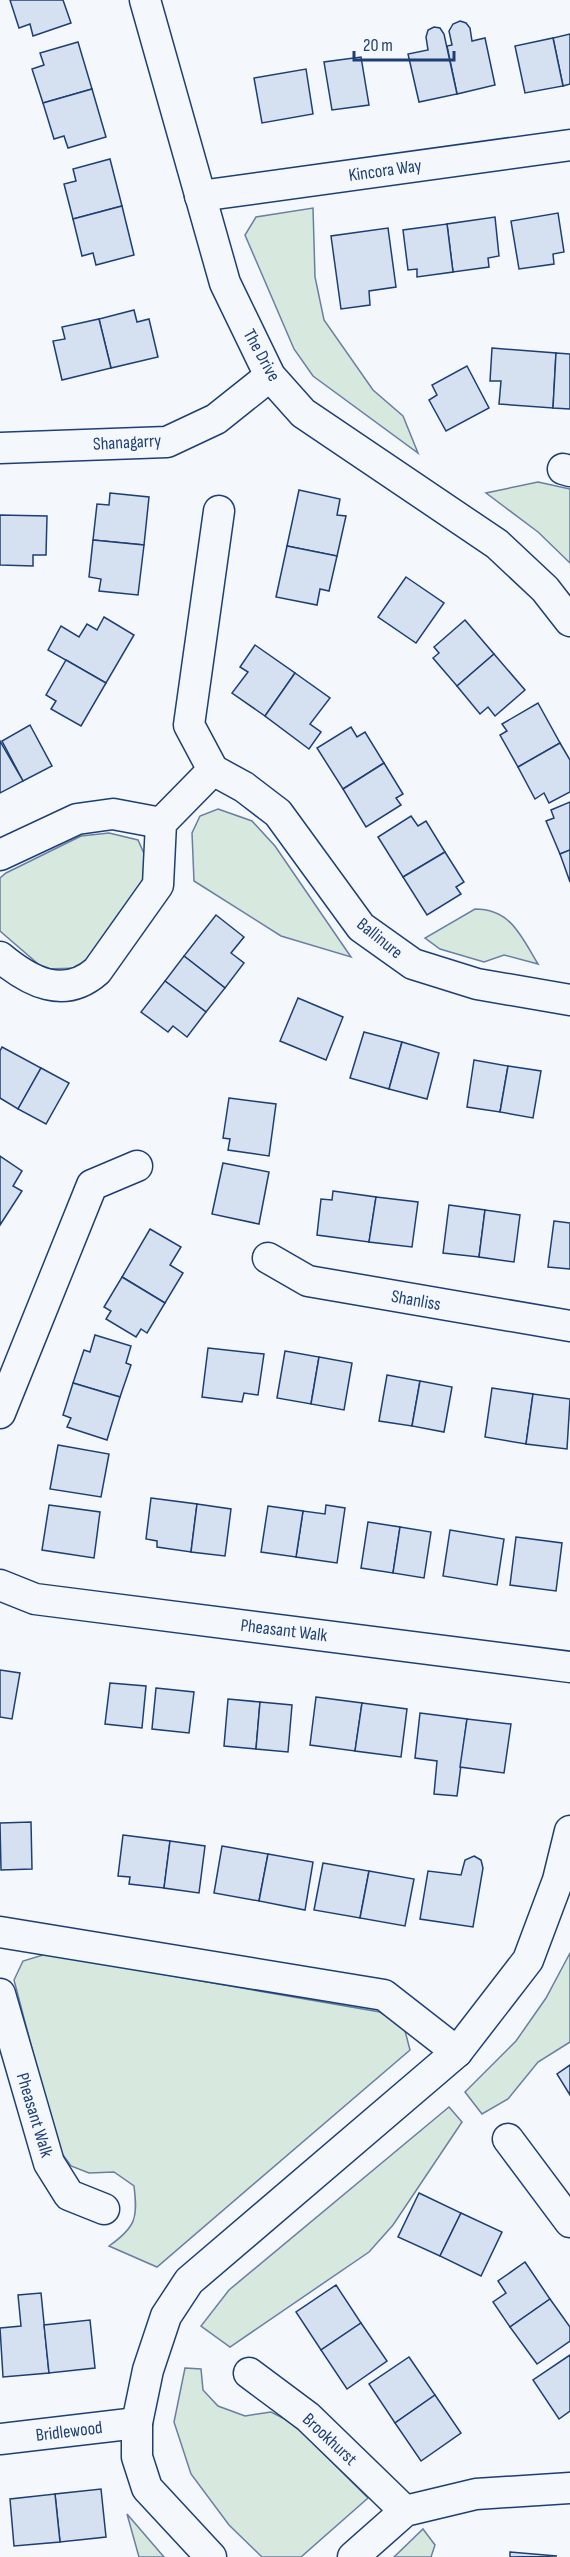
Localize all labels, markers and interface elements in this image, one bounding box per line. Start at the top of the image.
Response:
scale bar [354,24,454,62]
text: 20 m [363,35,393,56]
street label: Kincora Way [347,155,423,186]
street label: The Drive [239,325,284,385]
street label: Shanagarry [92,430,162,455]
street label: Ballinure [353,914,407,963]
street label: Shanliss [390,1286,442,1315]
street label: Pheasant Walk [239,1615,329,1646]
street label: Pheasant Walk [12,2070,57,2160]
street label: Brookhurst [298,2409,362,2470]
street label: Bridlewood [35,2417,104,2446]

